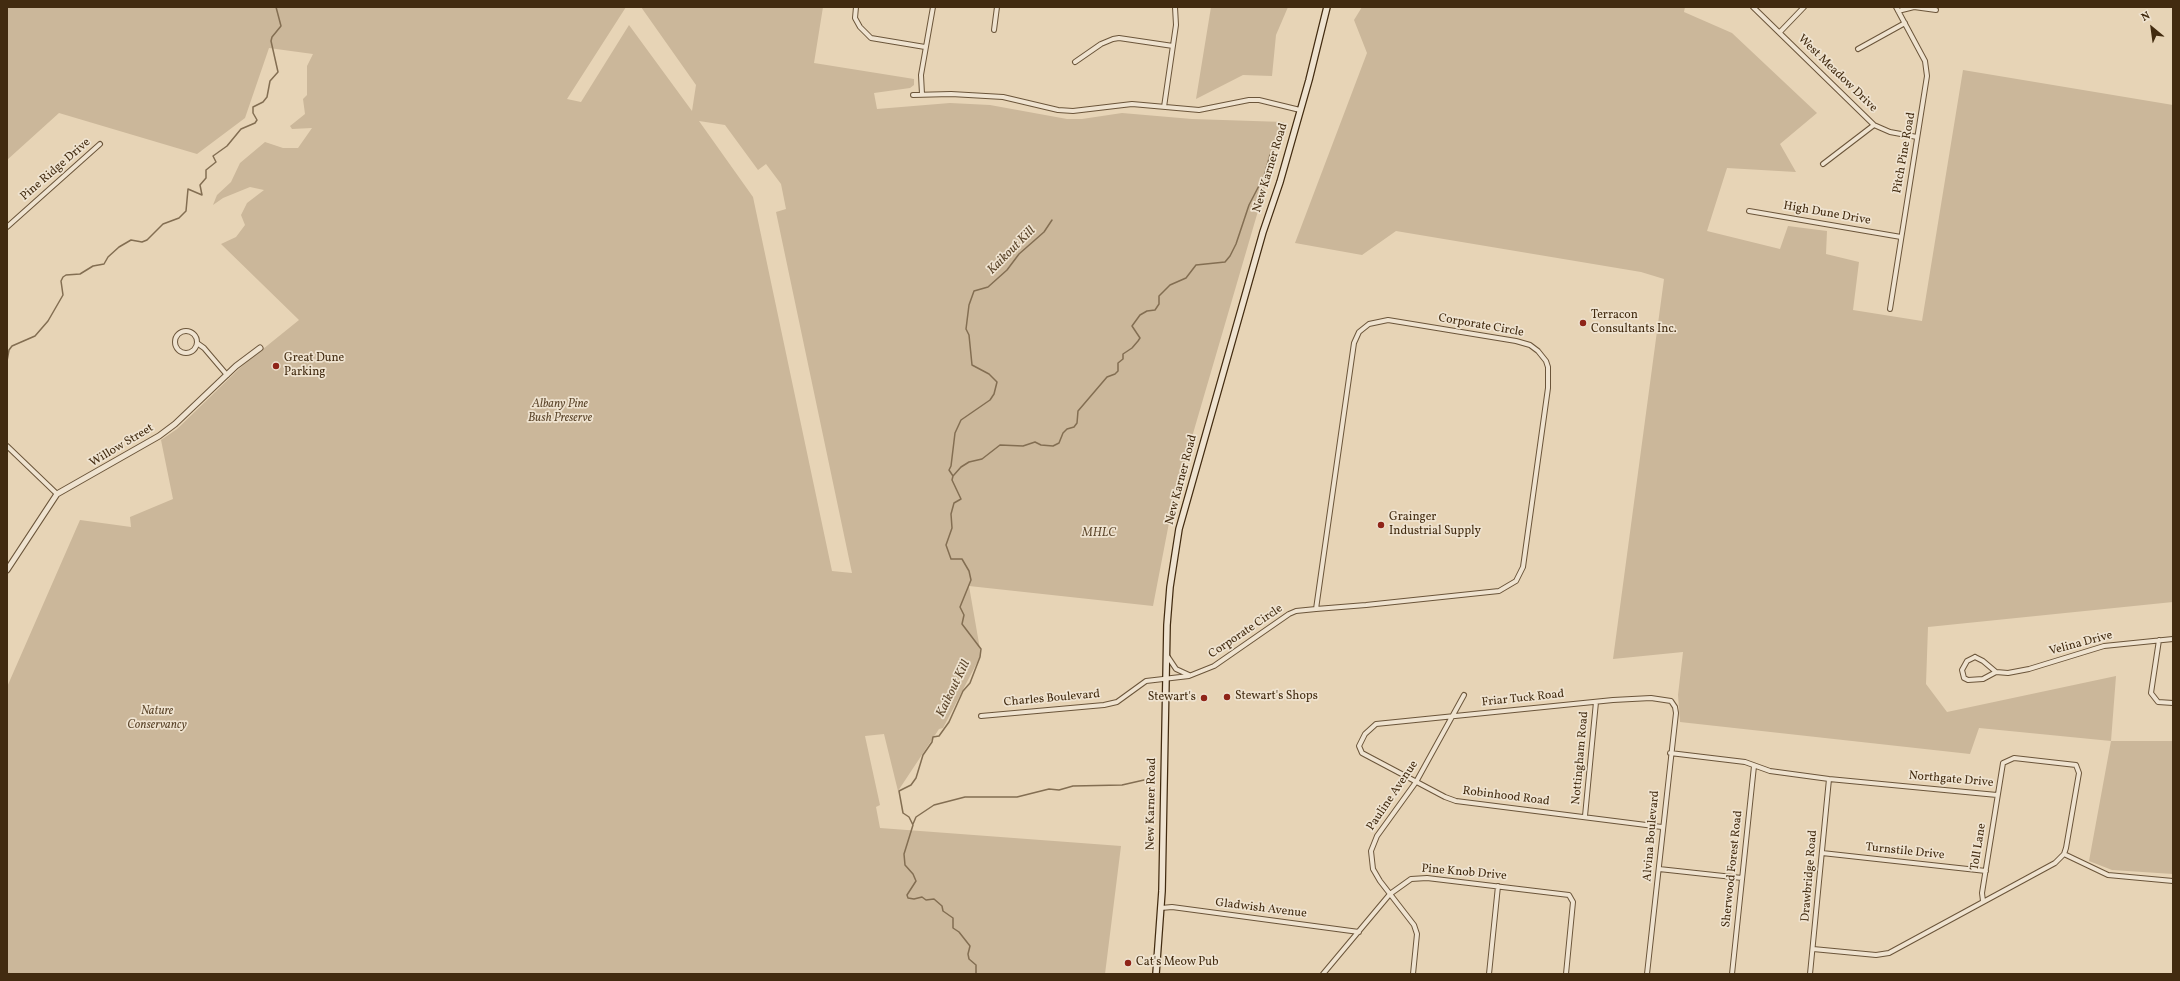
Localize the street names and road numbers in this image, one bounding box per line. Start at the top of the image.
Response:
street label: West Meadow Drive [1794,32,1880,116]
street label: Pitch Pine Road [1891,111,1919,195]
street label: New Karner Road [1251,122,1291,214]
street label: Pine Ridge Drive [18,136,94,204]
street label: High Dune Drive [1782,199,1872,229]
street label: Corporate Circle [1437,311,1525,341]
street label: Willow Street [87,421,157,471]
street label: New Karner Road [1163,433,1201,527]
street label: Corporate Circle [1206,602,1286,662]
street label: Velina Drive [2048,629,2114,659]
street label: Charles Boulevard [1003,688,1101,710]
street label: Friar Tuck Road [1481,688,1565,710]
street label: Nottingham Road [1570,711,1592,805]
street label: New Karner Road [1144,758,1160,850]
street label: Pauline Avenue [1364,758,1422,834]
street label: Northgate Drive [1908,769,1994,791]
street label: Robinhood Road [1462,785,1550,809]
street label: Alvina Boulevard [1641,790,1663,882]
street label: Sherwood Forest Road [1720,810,1746,928]
street label: Toll Lane [1968,822,1990,872]
street label: Drawbridge Road [1799,830,1821,922]
street label: Turnstile Drive [1865,841,1945,863]
street label: Pine Knob Drive [1421,862,1507,884]
street label: Gladwish Avenue [1214,896,1308,922]

